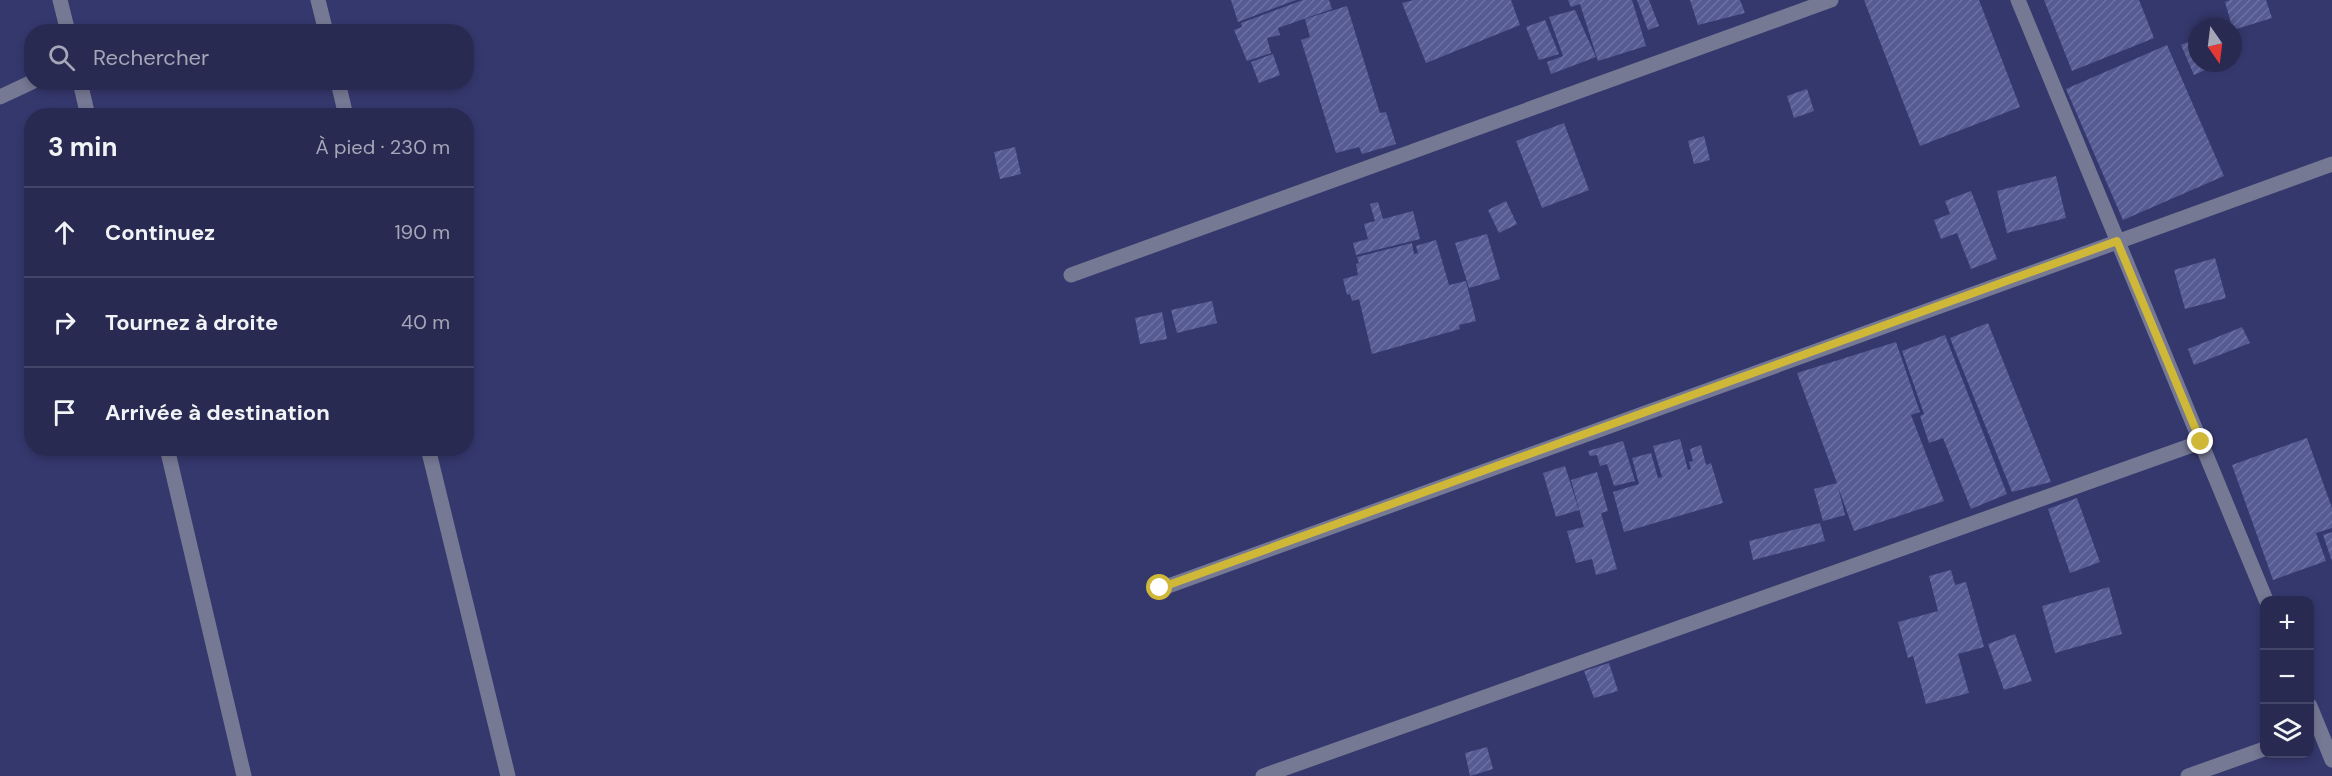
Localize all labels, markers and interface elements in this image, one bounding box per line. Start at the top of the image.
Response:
north arrow [2188,18,2242,72]
search box [24,24,474,90]
icon: search [45,41,78,74]
text: Rechercher [93,43,209,72]
text: 3 min [48,130,117,164]
text: À pied · 230 m [315,134,450,160]
icon: ahead [48,216,81,249]
text: Continuez [105,218,215,247]
text: 190 m [394,219,450,245]
icon: right [48,306,81,339]
text: Tournez à droite [105,308,278,337]
text: 40 m [401,309,450,335]
icon: arrive [48,396,81,429]
text: Arrivée à destination [105,398,330,427]
route end [2187,428,2213,454]
route start [1146,574,1172,600]
map controls [2260,596,2314,758]
button: + [2260,596,2314,650]
button: − [2260,650,2314,704]
button: layers [2260,704,2314,758]

